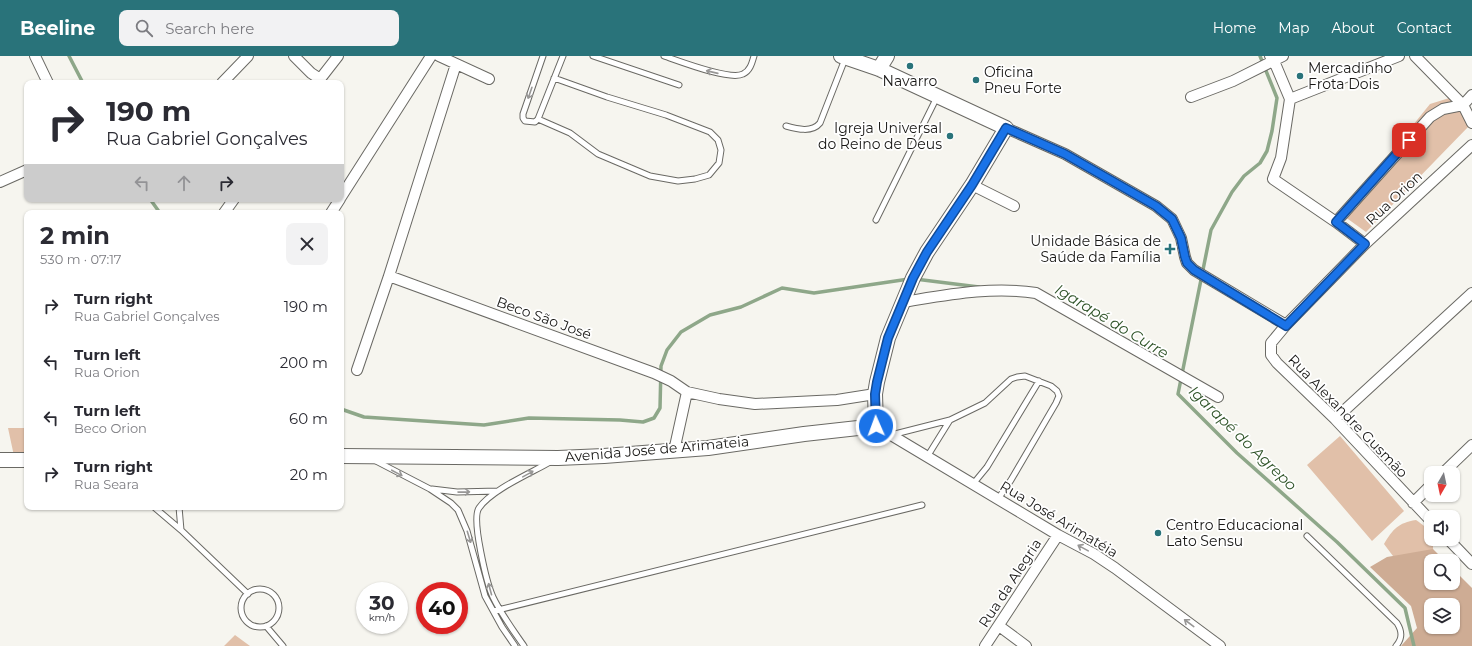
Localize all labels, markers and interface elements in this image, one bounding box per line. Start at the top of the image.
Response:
search box [119,10,399,46]
text: Beeline [20,17,95,40]
icon: search [133,17,155,39]
text: Search here [165,19,254,38]
text: Home [1213,19,1256,37]
text: Map [1278,19,1309,37]
text: About [1331,19,1375,37]
text: Contact [1397,19,1452,37]
place label: Mercadinho Frota Dois [1308,59,1393,93]
marker: Navarro [905,61,915,71]
place label: Oficina Pneu Forte [984,63,1062,97]
one-way arrow [706,67,719,75]
marker: Mercadinho Frota Dois [1295,71,1305,81]
place label: Navarro [883,72,938,90]
marker: Oficina Pneu Forte [971,75,981,85]
one-way arrow [526,87,534,99]
text: 190 m [106,94,191,128]
icon: right [40,96,92,148]
place label: Igreja Universal do Reino de Deus [818,119,942,153]
pin [1392,123,1426,157]
text: Rua Gabriel Gonçalves [106,128,308,150]
icon: arrive [1398,129,1420,151]
marker: Igreja Universal do Reino de Deus [945,131,955,141]
street label: Rua Orion [1362,167,1426,229]
icon: left [131,172,153,194]
icon: ahead [173,172,195,194]
icon: right [215,172,237,194]
text: 2 min [40,221,110,250]
button: close [286,223,328,265]
place label: Unidade Básica de Saúde da Família [1030,232,1161,266]
marker: Unidade Básica de Saúde da Família [1164,243,1176,255]
text: 530 m · 07:17 [40,251,122,267]
water label: Igarapé do Curre [1052,280,1172,362]
text: Turn right [74,289,153,308]
street label: Beco São José [494,293,594,343]
icon: right [40,295,62,317]
text: 190 m [284,297,328,316]
text: Rua Gabriel Gonçalves [74,308,220,324]
text: Turn left [74,345,141,364]
icon: left [40,351,62,373]
street label: Rua Alexandre Gusmão [1284,351,1412,482]
text: 200 m [280,353,328,372]
text: Rua Orion [74,364,140,380]
water label: Igarapé do Agrepo [1185,381,1301,495]
text: Turn left [74,401,141,420]
position arrow [855,405,897,447]
icon: left [40,407,62,429]
text: 60 m [289,409,328,428]
text: Beco Orion [74,420,147,436]
street label: Avenida José de Arimateia [564,432,750,466]
text: Turn right [74,457,153,476]
icon: right [40,463,62,485]
text: 20 m [290,465,328,484]
north arrow [1424,466,1460,502]
map controls [1424,466,1460,634]
one-way arrow [391,469,403,477]
one-way arrow [522,470,534,478]
text: Rua Seara [74,476,139,492]
street label: Rua José Arimatéia [997,477,1121,561]
one-way arrow [457,488,470,496]
button: sound [1424,510,1460,546]
place label: Centro Educacional Lato Sensu [1166,516,1303,550]
marker: Centro Educacional Lato Sensu [1153,528,1163,538]
one-way arrow [466,530,473,543]
street label: Rua da Alegria [975,535,1045,631]
one-way arrow [1077,543,1089,551]
button: search [1424,554,1460,590]
speed limit sign: 40 [416,582,468,634]
one-way arrow [486,582,493,595]
text: 30 [369,591,395,615]
button: layers [1424,598,1460,634]
text: km/h [369,611,395,624]
one-way arrow [1183,619,1194,627]

